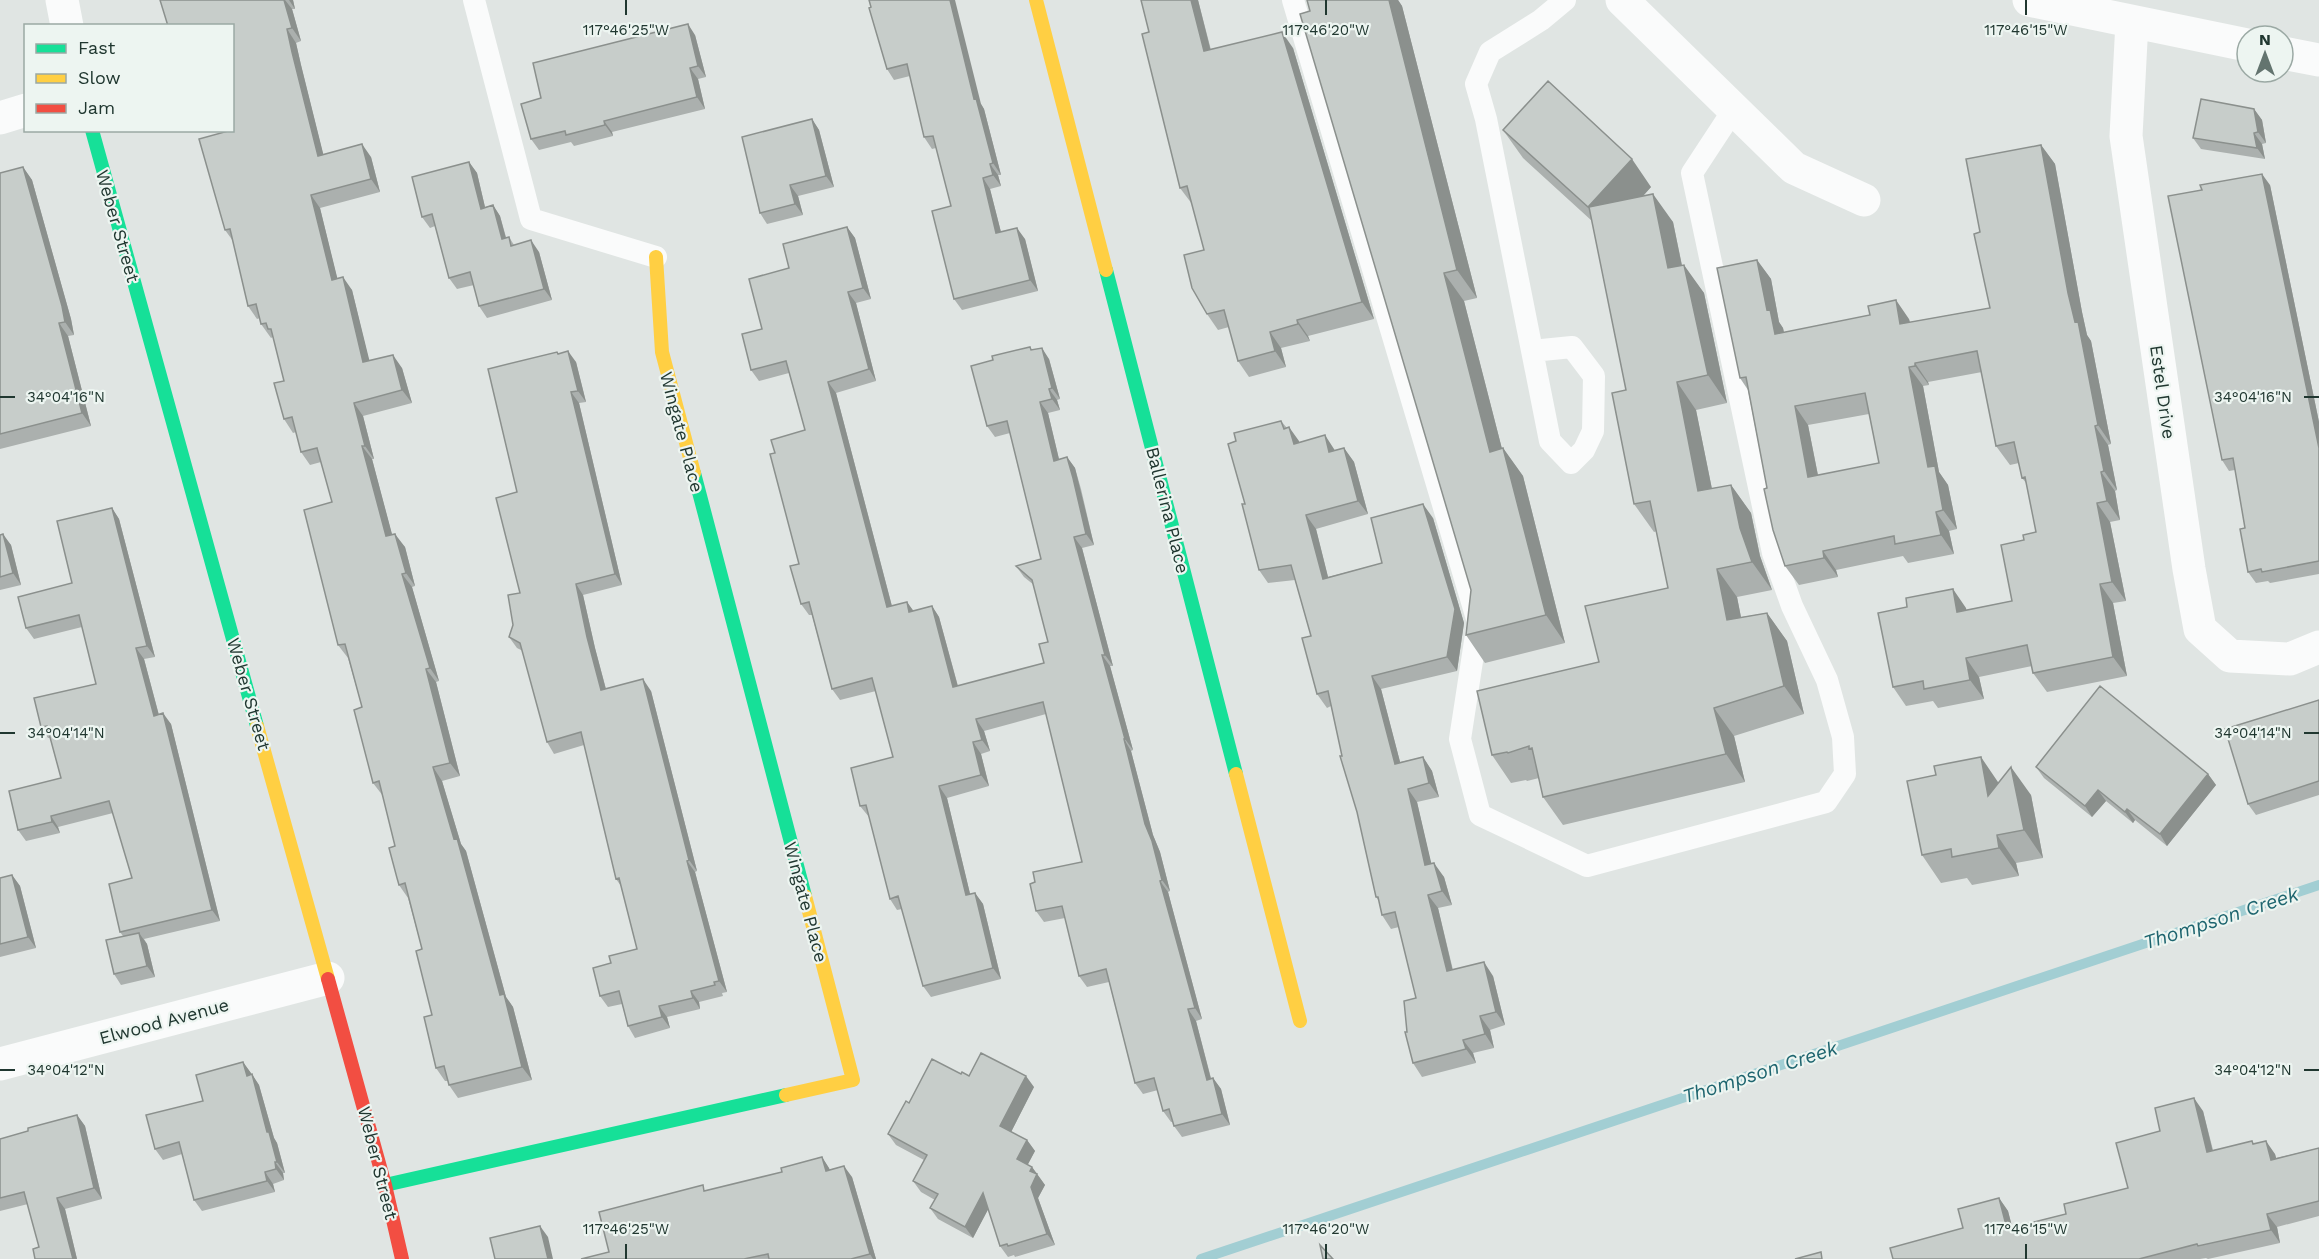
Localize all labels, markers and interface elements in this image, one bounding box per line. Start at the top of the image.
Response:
text: 117°46'25"W [583,21,669,39]
text: 117°46'20"W [1283,21,1369,39]
text: 117°46'15"W [1984,21,2068,39]
legend [24,24,234,132]
north arrow [2235,24,2295,84]
text: N [2259,30,2271,49]
text: Fast [78,37,116,58]
text: Slow [78,67,121,88]
text: Jam [78,97,115,118]
street label: Weber Street [92,167,144,285]
street label: Estel Drive [2146,344,2180,440]
street label: Wingate Place [656,369,708,495]
text: 34°04'16"N [27,388,105,406]
text: 34°04'16"N [2214,388,2292,406]
street label: Ballerina Place [1142,445,1194,575]
street label: Weber Street [223,635,275,753]
text: 34°04'14"N [27,724,105,742]
text: 34°04'14"N [2214,724,2292,742]
street label: Wingate Place [780,839,832,965]
water label: Thompson Creek [2140,881,2303,954]
street label: Elwood Avenue [97,994,231,1048]
water label: Thompson Creek [1679,1035,1842,1108]
text: 34°04'12"N [27,1061,105,1079]
text: 34°04'12"N [2214,1061,2292,1079]
street label: Weber Street [354,1104,402,1222]
text: 117°46'25"W [583,1220,669,1238]
text: 117°46'20"W [1283,1220,1369,1238]
text: 117°46'15"W [1984,1220,2068,1238]

